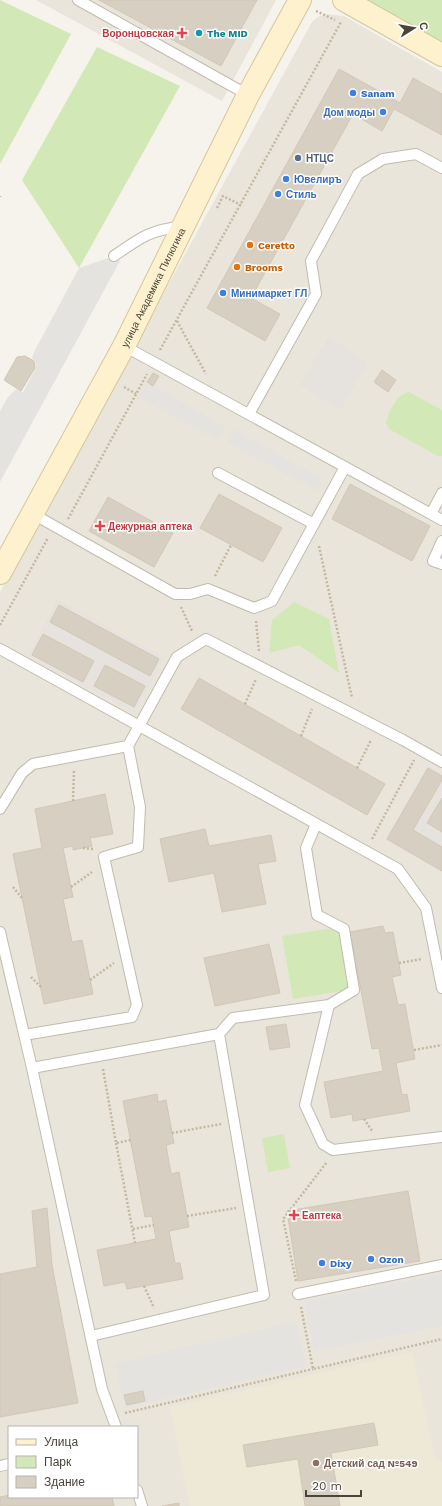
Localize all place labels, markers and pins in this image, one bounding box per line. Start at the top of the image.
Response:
place label: Воронцовская [102,28,174,39]
marker: Воронцовская [177,28,187,38]
marker: The MID [194,28,204,38]
place label: The MID [207,28,248,39]
marker: Sanam [348,88,358,98]
place label: Sanam [361,88,395,99]
place label: Дом моды [323,107,375,118]
marker: Дом моды [378,107,388,117]
marker: НТЦС [293,153,303,163]
place label: НТЦС [306,153,334,164]
marker: Ювелиръ [281,174,291,184]
place label: Ювелиръ [294,174,342,185]
marker: Стиль [273,189,283,199]
place label: Стиль [286,189,317,200]
marker: Ceretto [245,240,255,250]
place label: Ceretto [258,240,295,251]
marker: Brooms [232,262,242,272]
place label: Brooms [245,262,283,273]
marker: Минимаркет ГЛ [218,288,228,298]
place label: Минимаркет ГЛ [231,288,307,299]
marker: Дежурная аптека [95,521,105,531]
place label: Дежурная аптека [108,521,193,532]
marker: Еаптека [289,1210,299,1220]
place label: Еаптека [302,1210,342,1221]
marker: Ozon [366,1254,376,1264]
place label: Ozon [379,1254,404,1265]
marker: Dixy [317,1258,327,1268]
place label: Dixy [330,1258,352,1269]
marker: Детский сад №549 [311,1458,321,1468]
place label: Детский сад №549 [324,1458,418,1469]

